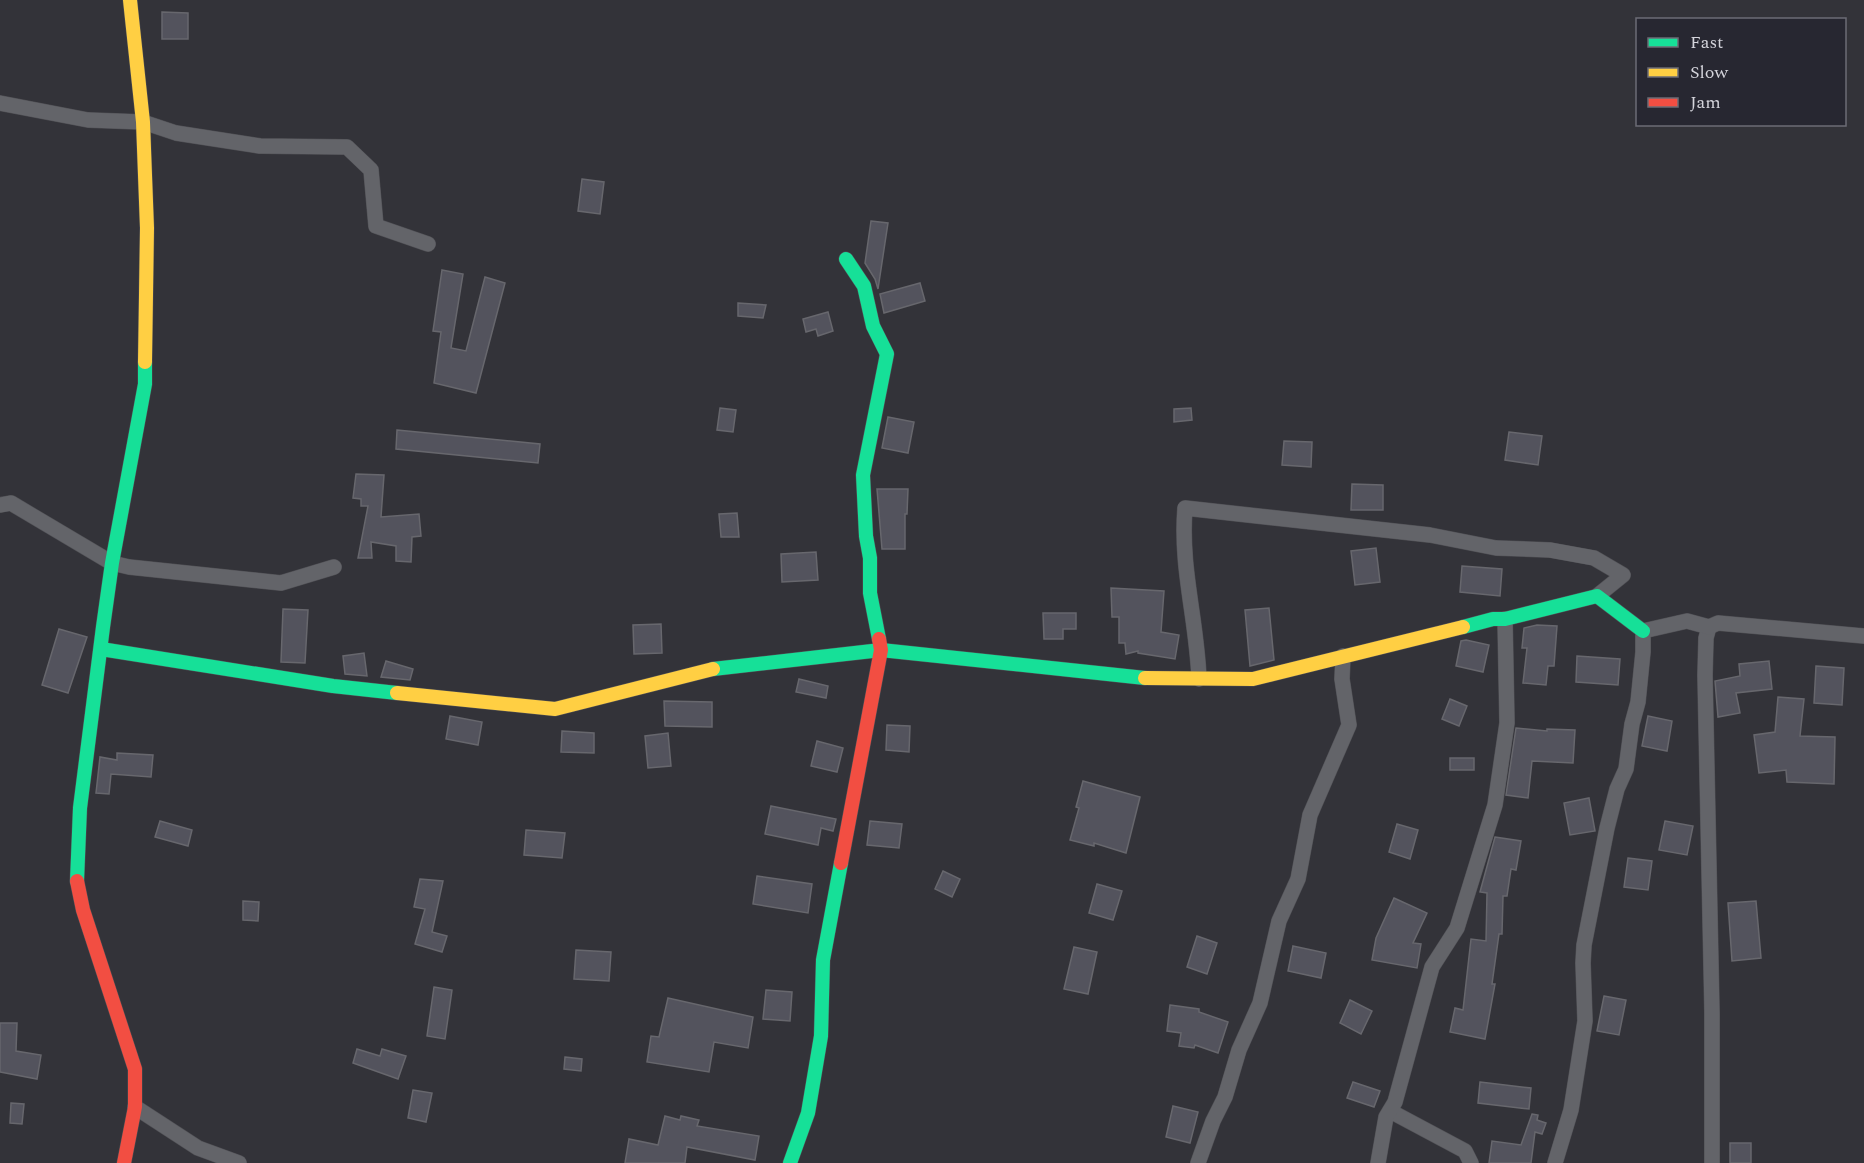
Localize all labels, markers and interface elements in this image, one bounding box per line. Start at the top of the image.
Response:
legend [1636,18,1846,126]
text: Fast [1690,29,1723,56]
text: Slow [1690,59,1729,86]
text: Jam [1690,89,1721,116]

